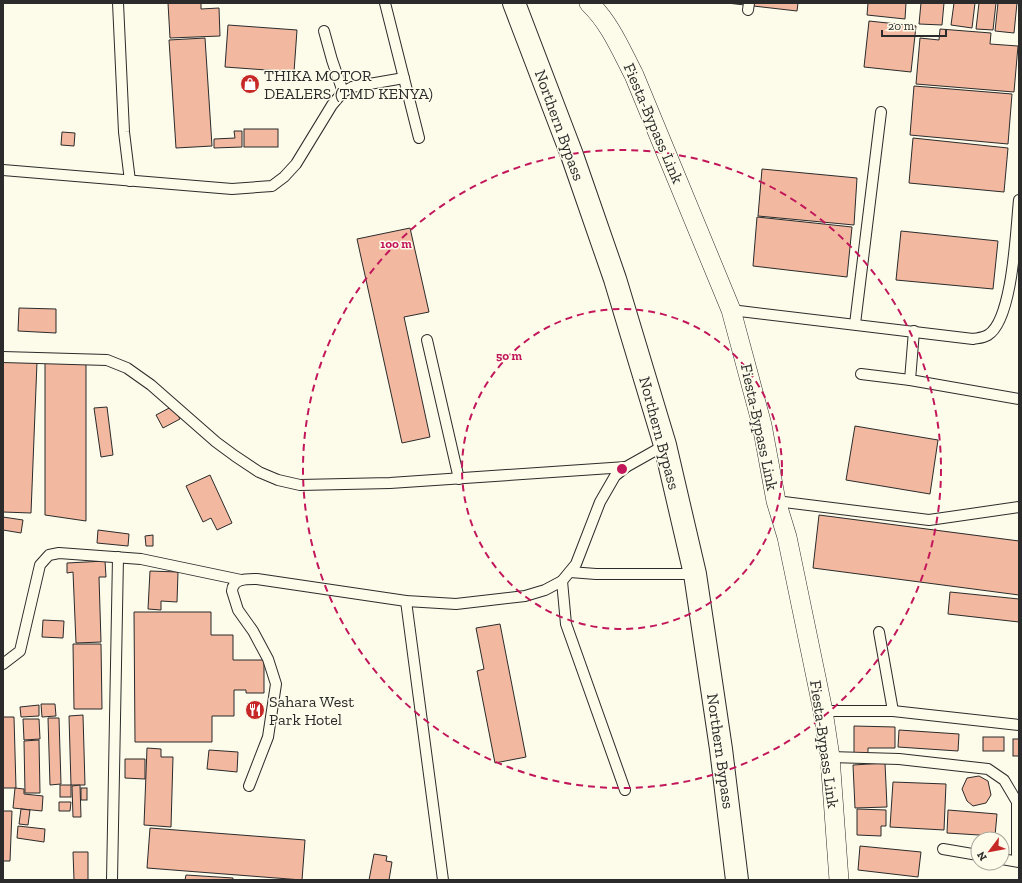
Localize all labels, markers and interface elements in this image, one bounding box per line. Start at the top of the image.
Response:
scale bar [882,12,946,38]
text: 20 m [888,19,915,33]
street label: Fiesta-Bypass Link [620,60,688,187]
place label: THIKA MOTOR DEALERS (TMD KENYA) [264,66,433,103]
street label: Northern Bypass [531,67,588,183]
shop icon: THIKA MOTOR DEALERS (TMD KENYA) [239,73,261,95]
text: 100 m [380,237,412,251]
text: 50 m [496,349,522,363]
street label: Fiesta-Bypass Link [737,362,782,493]
street label: Northern Bypass [635,374,684,492]
centre of rings [615,462,629,476]
street label: Fiesta-Bypass Link [806,679,843,810]
place label: Sahara West Park Hotel [269,692,354,729]
street label: Northern Bypass [703,692,738,810]
restaurant icon: Sahara West Park Hotel [244,699,266,721]
north arrow [970,831,1010,871]
text: N [974,849,990,863]

